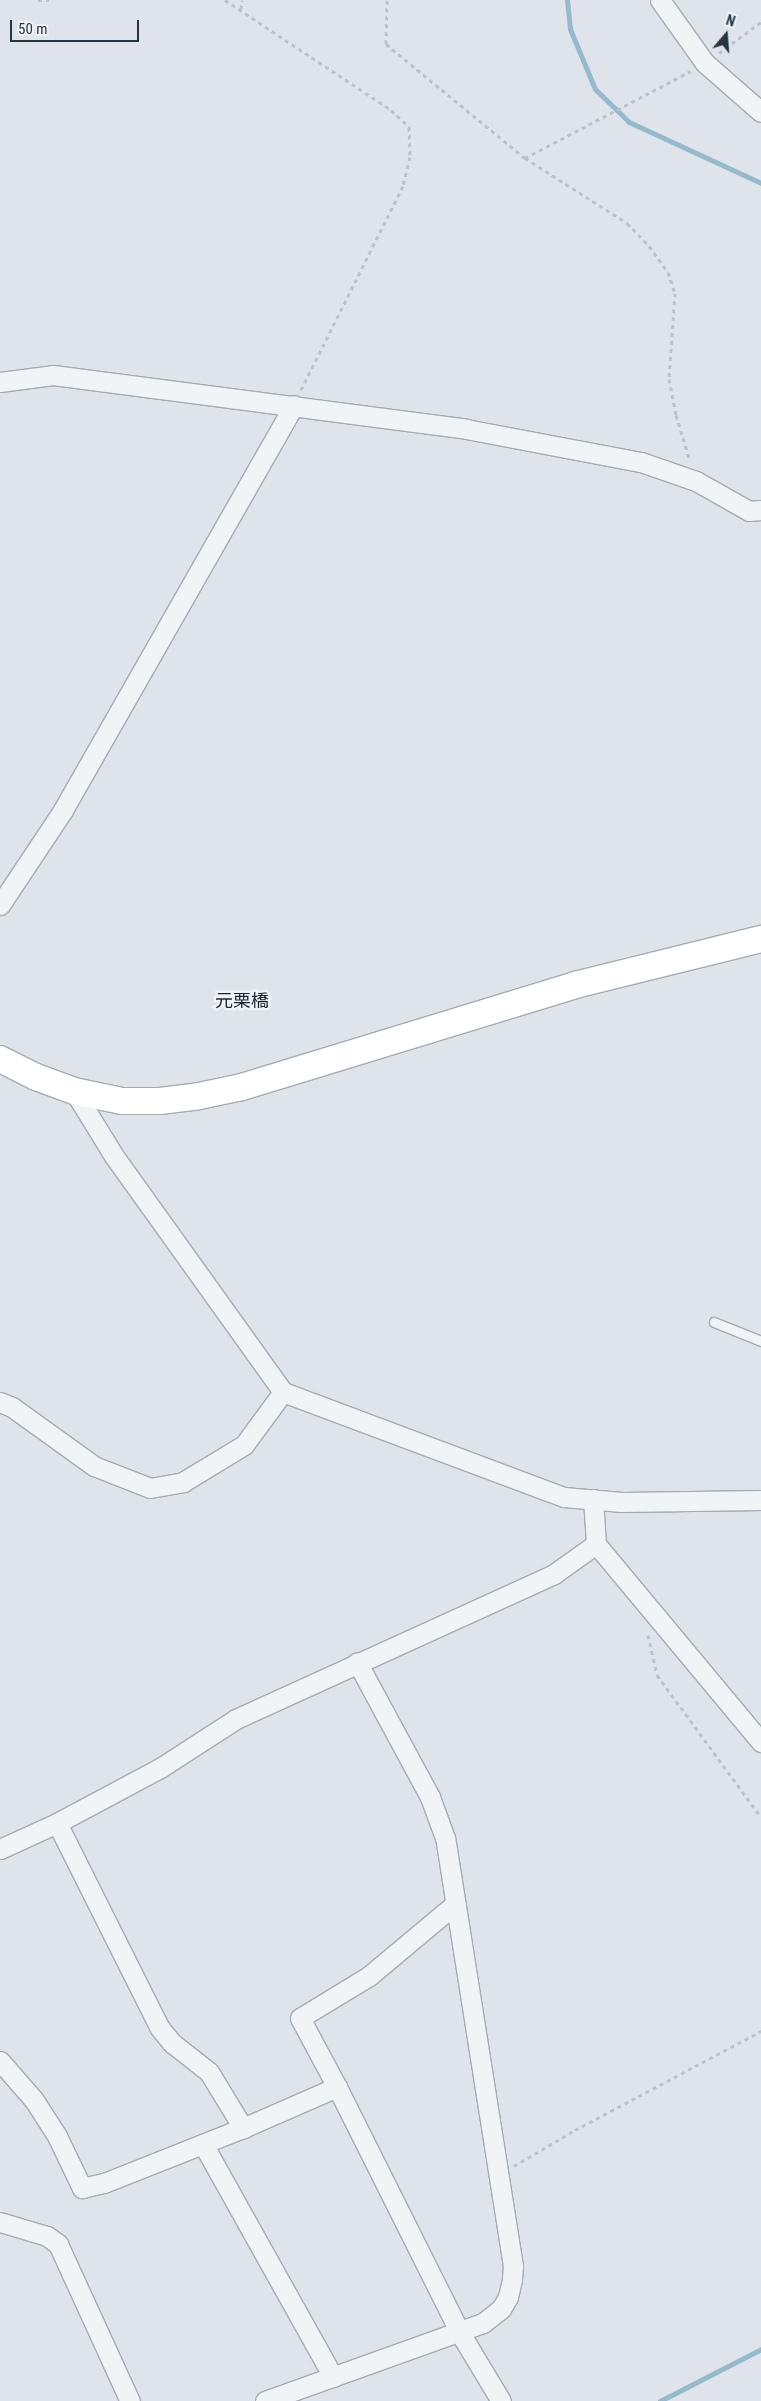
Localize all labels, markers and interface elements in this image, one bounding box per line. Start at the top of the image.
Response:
scale bar [12,10,141,42]
north arrow [701,10,751,60]
text: N [724,12,737,30]
text: 50 m [18,20,48,38]
district label: 元栗橋 [215,990,269,1012]

